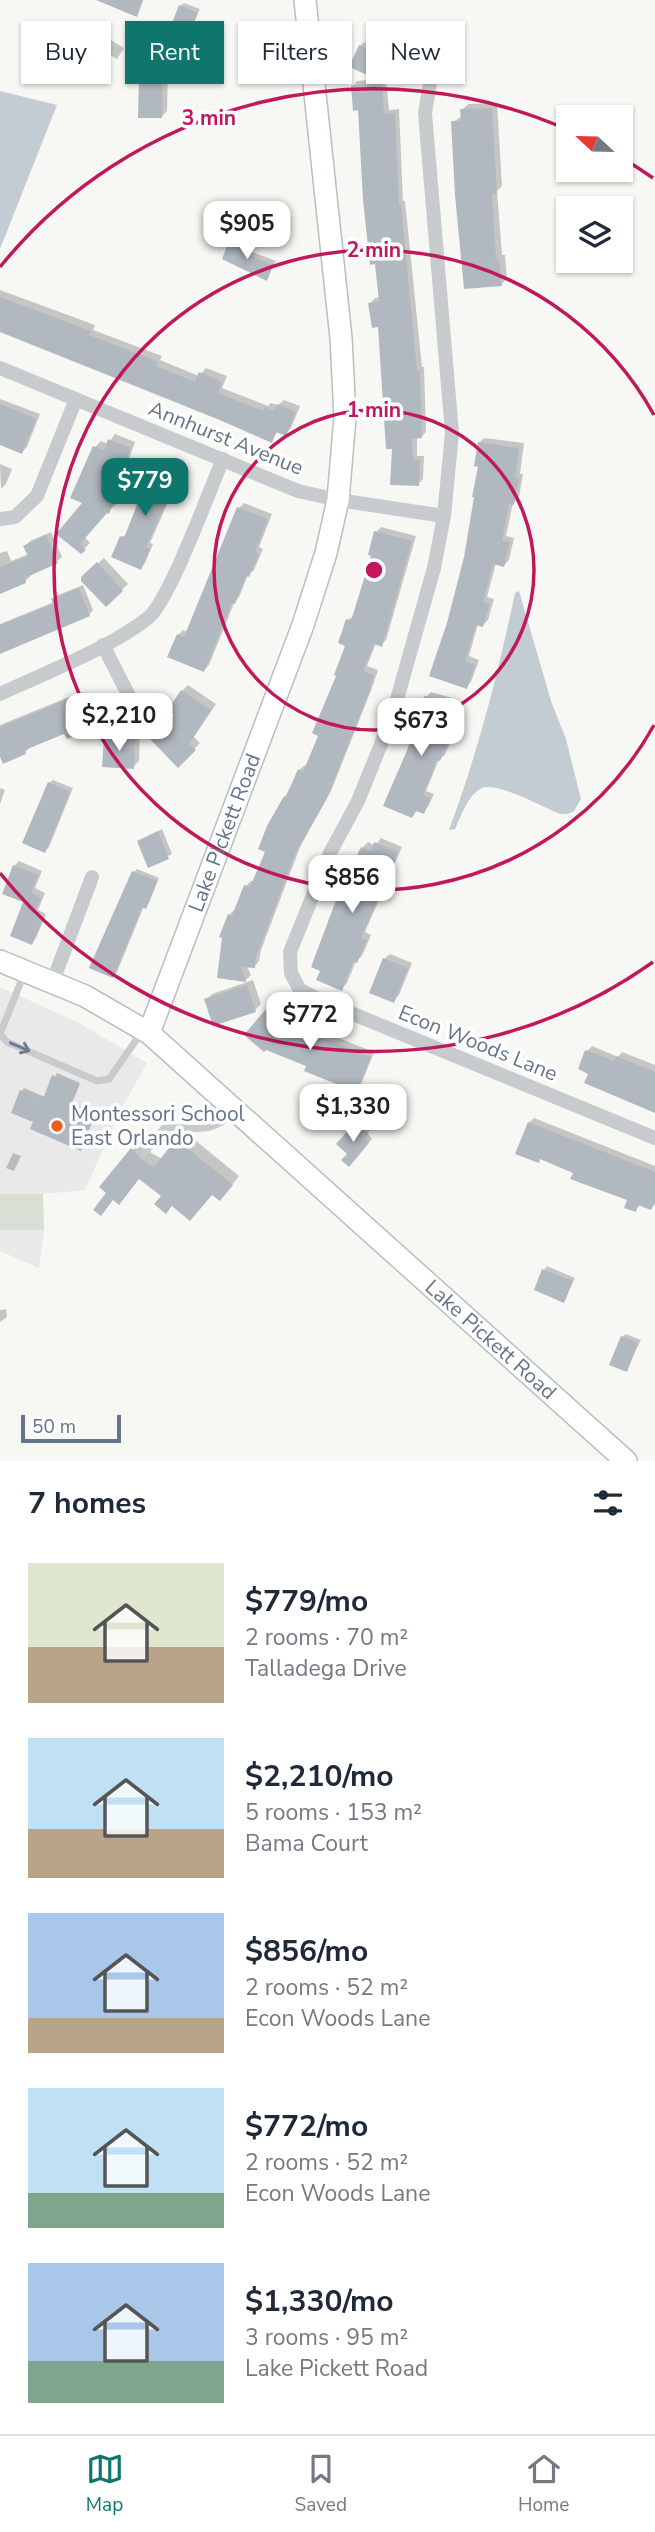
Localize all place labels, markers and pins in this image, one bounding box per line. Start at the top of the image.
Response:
pin: $905 [206,202,288,261]
pin: $779 [104,458,186,518]
centre of rings [362,558,386,582]
pin: $2,210 [62,694,176,753]
pin: $673 [380,698,462,758]
pin: $856 [311,856,393,915]
pin: $772 [269,992,351,1052]
pin: $1,330 [296,1084,410,1144]
place label: Montessori School East Orlando [71,1100,246,1152]
marker: Montessori School East Orlando [49,1118,65,1134]

